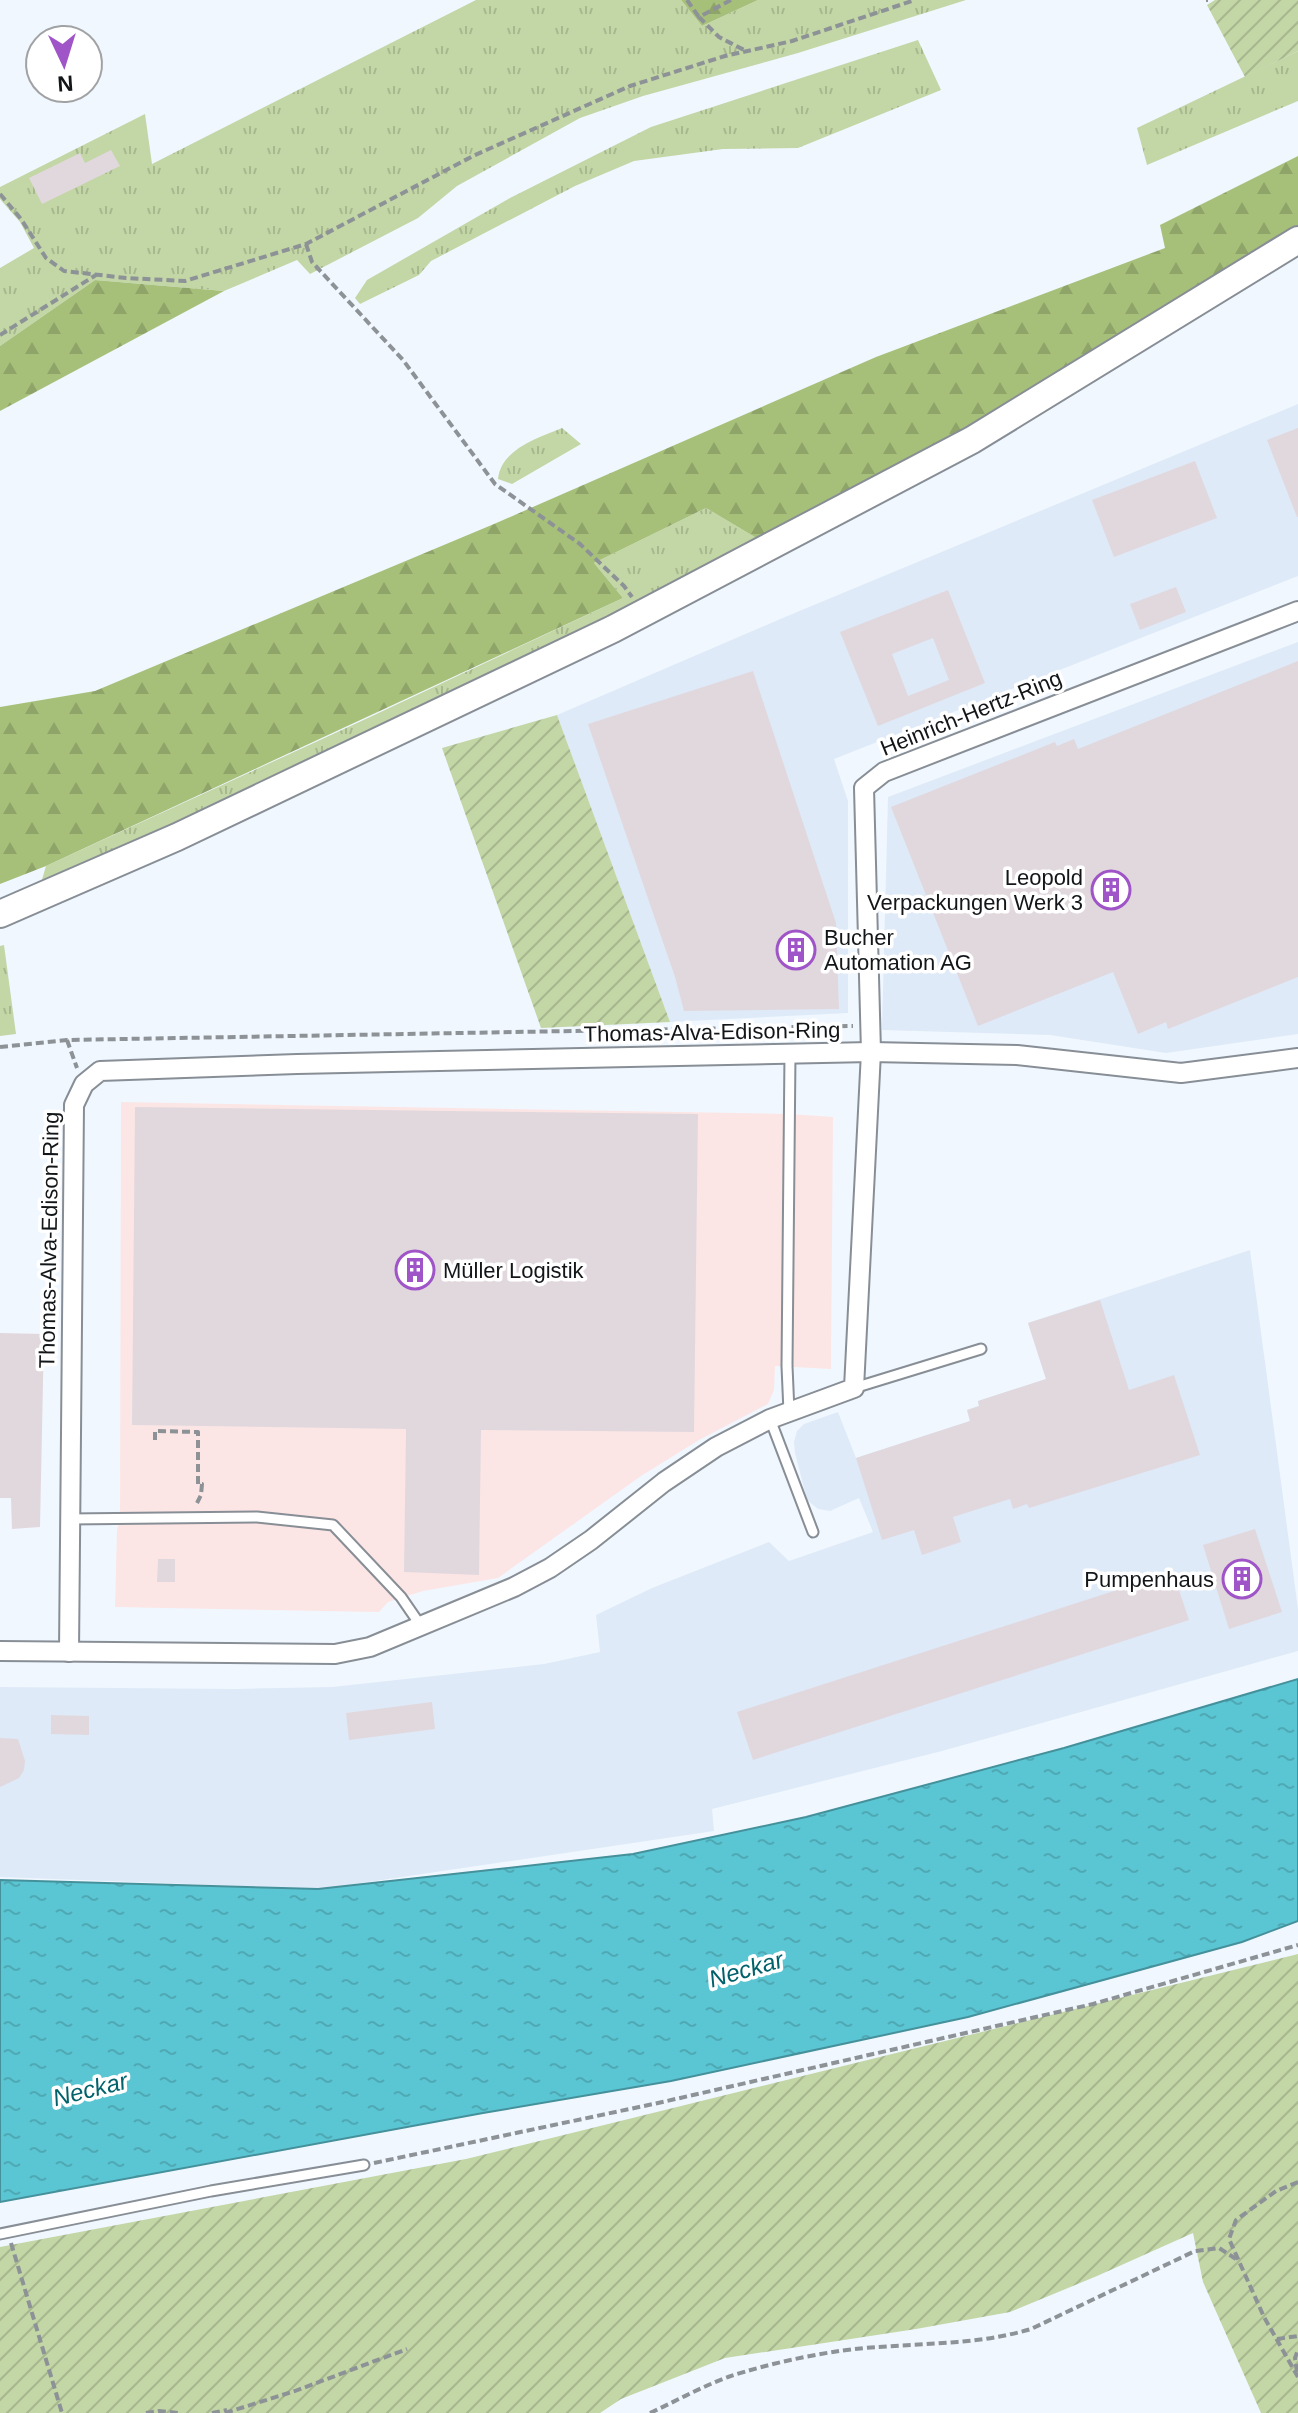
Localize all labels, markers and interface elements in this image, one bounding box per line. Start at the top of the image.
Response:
north arrow [24,24,104,104]
text: N [57,70,74,96]
street label: Heinrich-Hertz-Ring [877,665,1065,761]
place label: Leopold Verpackungen Werk 3 [867,865,1083,915]
building icon: Leopold Verpackungen Werk 3 [1090,869,1132,911]
place label: Bucher Automation AG [824,925,972,975]
building icon: Bucher Automation AG [775,929,817,971]
street label: Thomas-Alva-Edison-Ring [583,1017,841,1047]
street label: Thomas-Alva-Edison-Ring [34,1111,64,1369]
building icon: Müller Logistik [394,1249,436,1291]
place label: Müller Logistik [443,1258,585,1283]
building icon: Pumpenhaus [1221,1558,1263,1600]
place label: Pumpenhaus [1084,1567,1214,1592]
water label: Neckar [706,1945,787,1992]
water label: Neckar [50,2066,131,2111]

